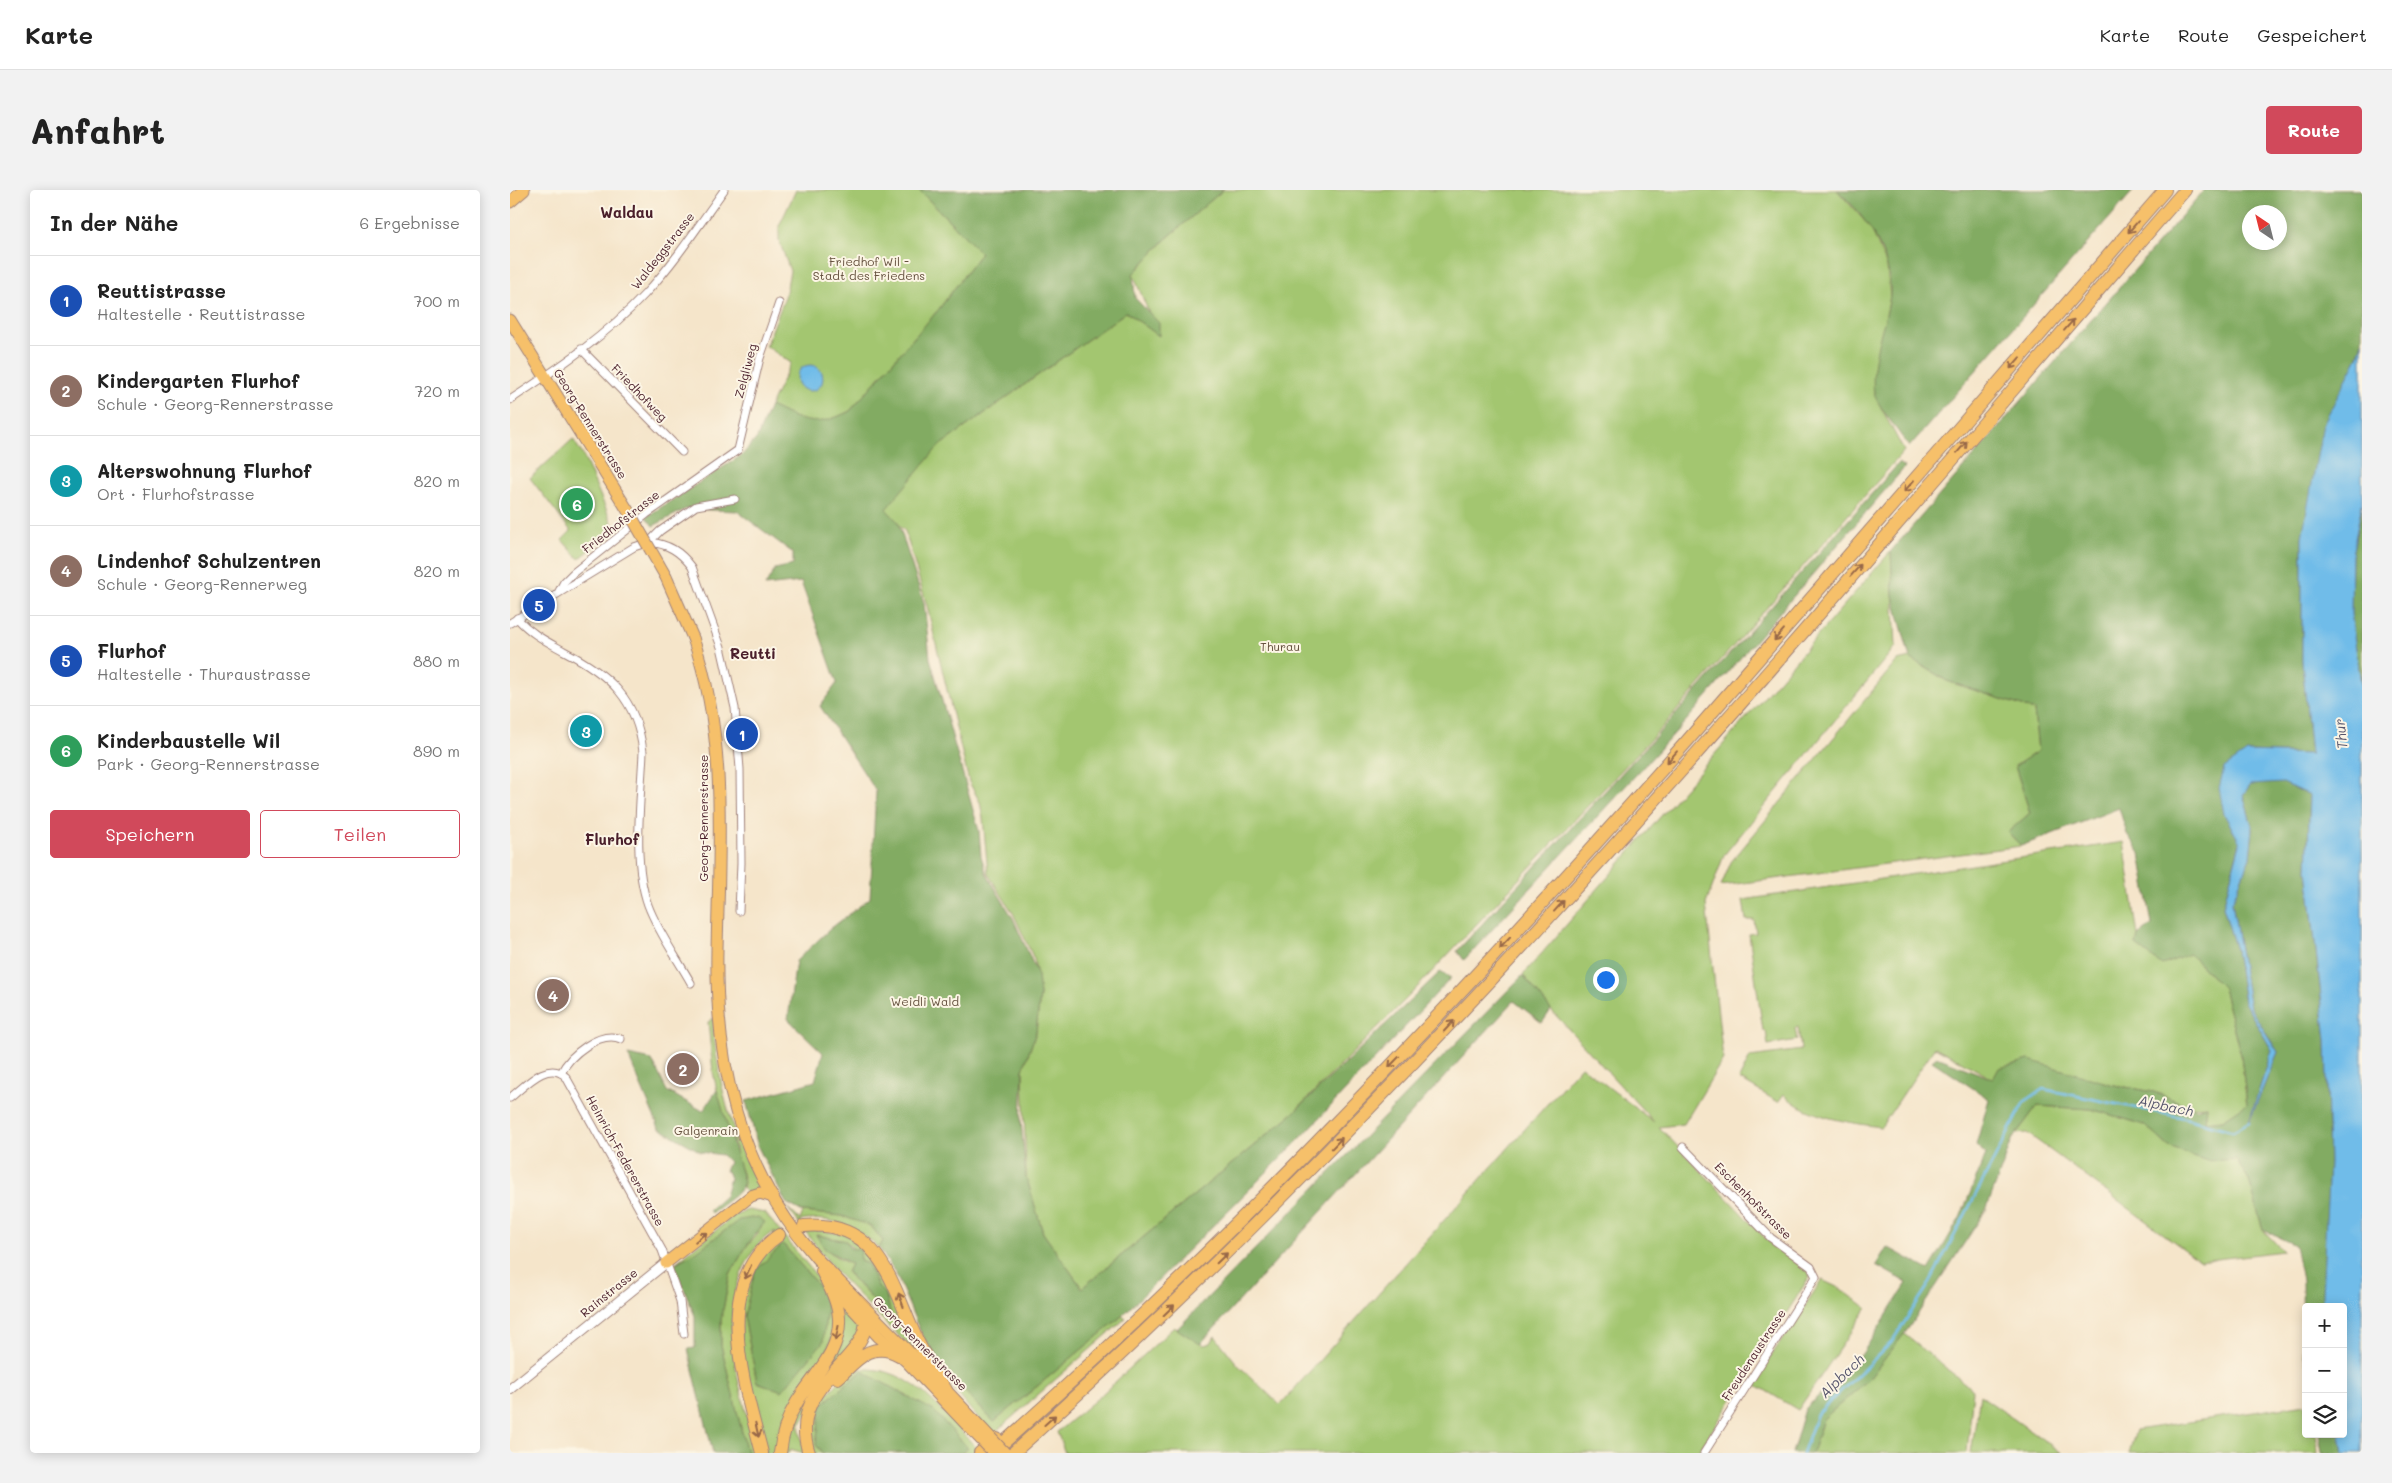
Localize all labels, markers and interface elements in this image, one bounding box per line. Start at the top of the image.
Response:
text: Karte [25,19,93,50]
text: Karte [2100,23,2150,47]
text: Route [2178,23,2229,47]
text: Gespeichert [2257,23,2367,47]
button: Route [2266,106,2362,154]
text: Anfahrt [30,107,165,153]
district label: Waldau [600,202,654,222]
north arrow [2242,205,2287,250]
text: In der Nähe [50,209,178,236]
street label: Waldeggstrasse [627,209,697,292]
text: 6 Ergebnisse [359,212,460,233]
one-way arrow [2127,220,2139,233]
park label: Friedhof Wil - Stadt des Friedens [813,253,925,283]
text: Reuttistrasse [97,278,226,303]
text: 1 [62,290,70,311]
text: 700 m [413,290,460,311]
text: Haltestelle · Reuttistrasse [97,303,305,324]
one-way arrow [2063,318,2074,331]
street label: Zelgliweg [730,342,760,400]
one-way arrow [2010,356,2021,369]
street label: Friedhofweg [608,360,671,424]
street label: Georg-Rennerstrasse [550,365,631,482]
text: Kindergarten Flurhof [97,368,299,393]
text: 2 [62,380,70,401]
text: 720 m [414,380,460,401]
text: Schule · Georg-Rennerstrasse [97,393,334,414]
one-way arrow [1956,441,1968,454]
text: Alterswohnung Flurhof [97,458,311,483]
text: 3 [61,470,71,491]
text: 820 m [414,470,460,491]
one-way arrow [1903,479,1915,492]
text: Ort · Flurhofstrasse [97,483,255,504]
pin: 6 [561,485,593,523]
street label: Friedhofstrasse [579,486,662,556]
text: Lindenhof Schulzentren [97,548,321,573]
text: 4 [61,560,71,581]
text: 820 m [414,560,460,581]
one-way arrow [1850,564,1862,577]
text: Schule · Georg-Rennerweg [97,573,307,594]
pin: 5 [523,586,555,624]
one-way arrow [1774,629,1785,642]
text: Flurhof [97,638,166,663]
park label: Thurau [1260,638,1300,654]
district label: Reutti [730,643,776,663]
text: 5 [61,650,71,671]
text: 880 m [413,650,460,671]
text: Haltestelle · Thuraustrasse [97,663,311,684]
pin: 3 [570,712,602,750]
pin: 1 [726,715,758,753]
water label: Thur [2329,718,2352,750]
text: Kinderbaustelle Wil [97,728,280,753]
text: 6 [61,740,71,761]
text: 890 m [413,740,460,761]
one-way arrow [1666,751,1678,764]
text: Park · Georg-Rennerstrasse [97,753,320,774]
street label: Georg-Rennerstrasse [695,754,711,882]
button: Speichern [50,810,250,858]
button: Teilen [260,810,460,858]
district label: Flurhof [585,829,640,849]
one-way arrow [1553,900,1565,913]
one-way arrow [1499,937,1511,950]
your location [1593,967,1619,993]
pin: 4 [537,976,569,1014]
park label: Weidli Wald [891,993,960,1009]
one-way arrow [1443,1019,1455,1032]
pin: 2 [667,1050,699,1088]
one-way arrow [1388,1056,1400,1068]
water label: Alpbach [2137,1090,2195,1121]
street label: Heinrich-Federerstrasse [583,1092,669,1229]
park label: Galgenrain [674,1122,738,1138]
one-way arrow [1331,1137,1343,1150]
street label: Eschenhofstrasse [1712,1158,1796,1242]
one-way arrow [694,1231,707,1242]
one-way arrow [1216,1252,1228,1265]
street label: Rainstrasse [576,1264,640,1320]
one-way arrow [743,1264,753,1279]
street label: Georg-Rennerstrasse [870,1293,971,1394]
one-way arrow [896,1293,905,1308]
map controls [2302,1303,2347,1438]
button: + [2302,1303,2347,1348]
one-way arrow [1162,1304,1175,1316]
street label: Freudenaustrasse [1718,1306,1789,1403]
one-way arrow [832,1325,842,1341]
button: − [2302,1348,2347,1393]
water label: Alpbach [1815,1349,1868,1402]
button: layers [2302,1393,2347,1438]
one-way arrow [1043,1415,1056,1426]
one-way arrow [753,1422,762,1438]

